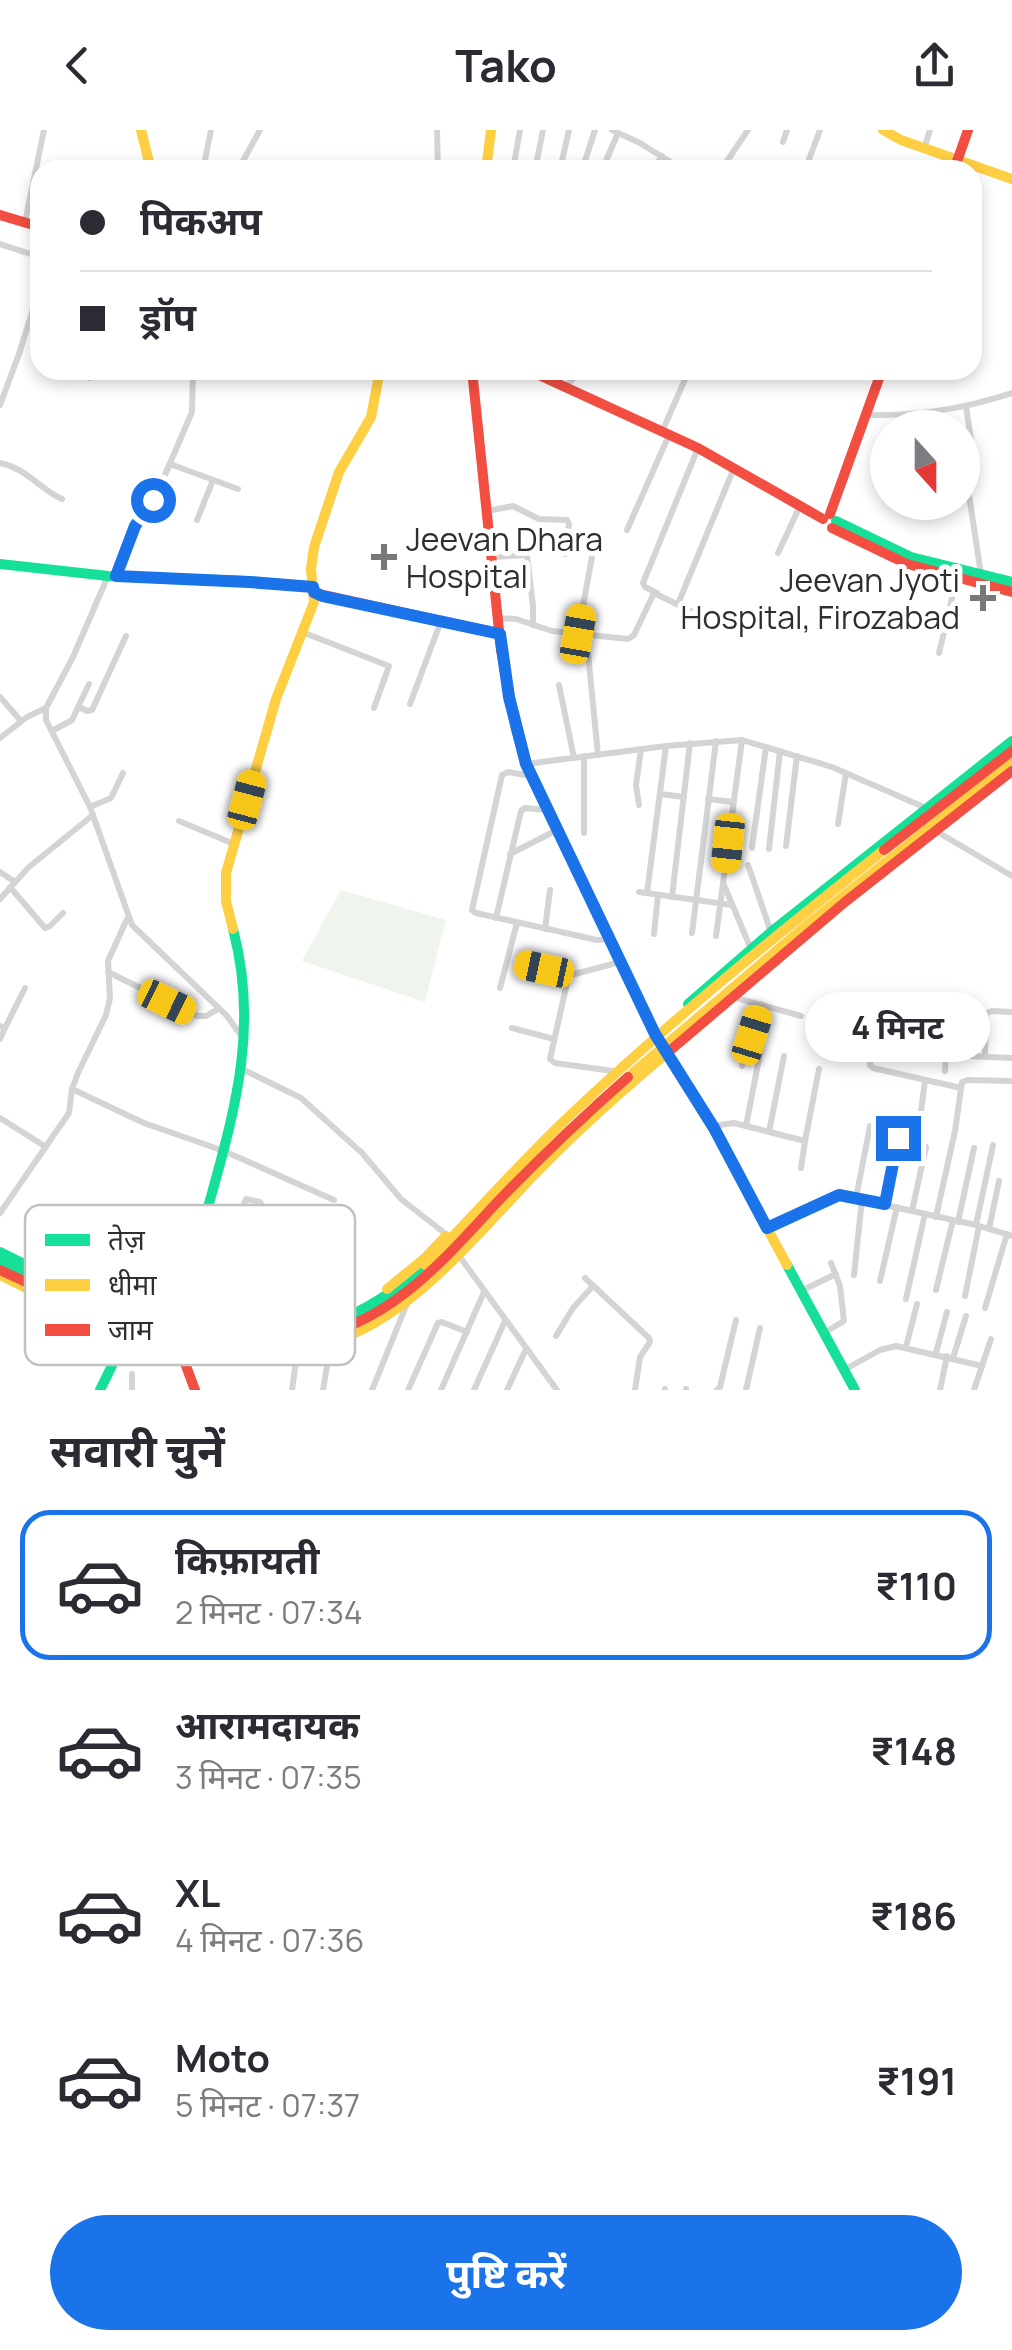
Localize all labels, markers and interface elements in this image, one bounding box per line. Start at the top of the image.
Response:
text: Tako [455,34,557,96]
icon: back [50,38,105,93]
icon: share [907,38,962,93]
text: पिकअप [140,194,262,246]
text: ड्रॉप [140,290,196,342]
north arrow [870,410,980,520]
map controls [870,410,980,520]
route start [131,478,176,523]
place label: Jeevan Dhara Hospital [406,517,603,598]
marker: Jeevan Dhara Hospital [371,544,397,570]
place label: Jeevan Jyoti Hospital, Firozabad [681,558,960,639]
marker: Jeevan Jyoti Hospital, Firozabad [970,585,996,611]
car [558,602,598,666]
car [225,767,269,833]
car [710,812,746,874]
car [512,948,576,990]
car [133,975,201,1029]
callout: 4 मिनट [806,993,990,1063]
car [729,1002,775,1068]
text: 4 मिनट [851,1005,944,1049]
route end [876,1116,921,1161]
legend [25,1205,355,1365]
text: तेज़ [108,1220,146,1258]
text: धीमा [108,1265,157,1303]
text: जाम [108,1310,154,1348]
text: सवारी चुनें [50,1419,225,1481]
text: किफ़ायती [175,1533,319,1585]
icon: car [55,1540,145,1630]
text: ₹110 [875,1559,957,1611]
text: 2 मिनट · 07:34 [175,1590,363,1634]
text: आरामदायक [175,1698,359,1750]
icon: car [55,1705,145,1795]
text: ₹148 [870,1724,957,1776]
text: 3 मिनट · 07:35 [175,1755,362,1799]
text: XL [175,1866,220,1918]
icon: car [55,1870,145,1960]
text: ₹186 [870,1889,957,1941]
text: 4 मिनट · 07:36 [175,1918,364,1962]
text: Moto [175,2031,270,2083]
icon: car [55,2035,145,2125]
text: ₹191 [877,2054,957,2106]
text: 5 मिनट · 07:37 [175,2083,360,2127]
button: पुष्टि करें [50,2215,962,2330]

